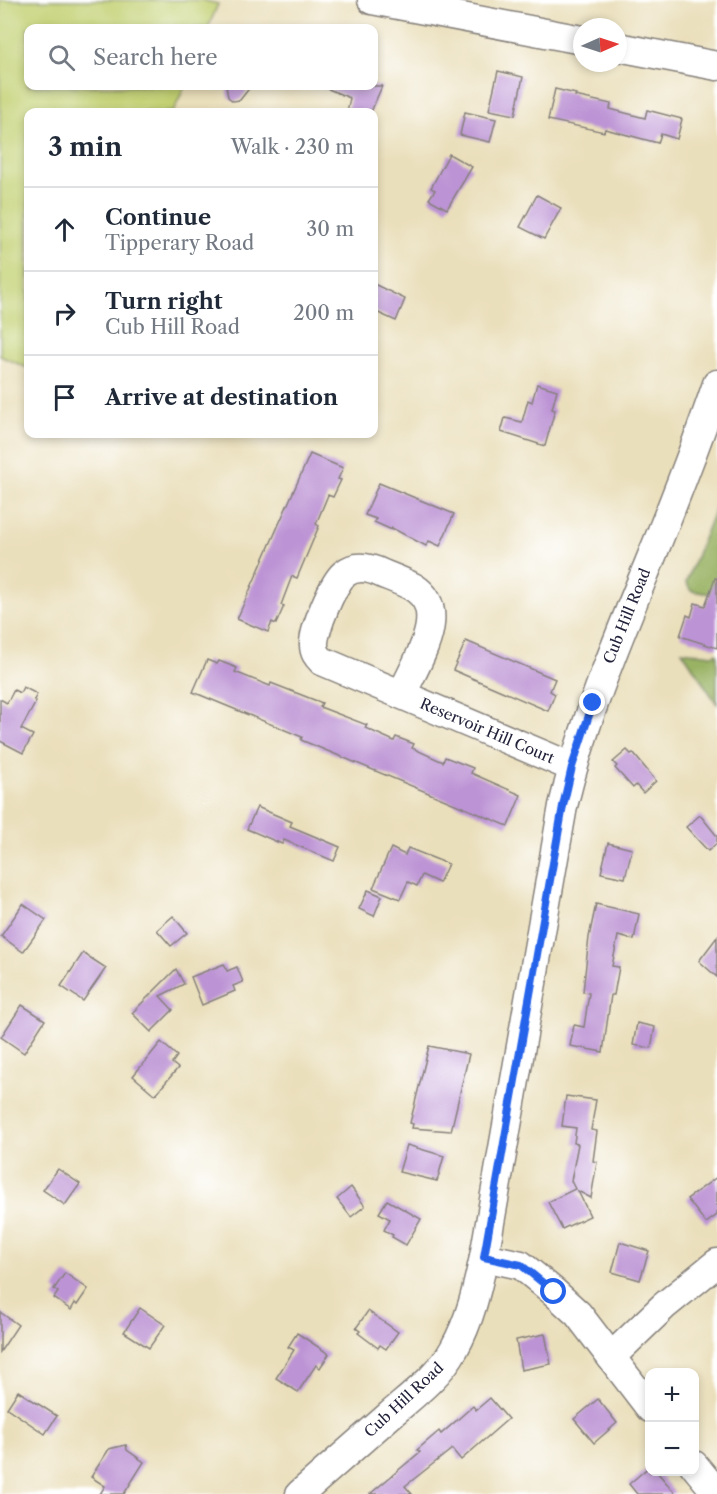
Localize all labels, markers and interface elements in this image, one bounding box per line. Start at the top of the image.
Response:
north arrow [573,18,627,72]
search box [24,24,378,90]
icon: search [45,41,78,74]
text: Search here [93,44,218,71]
text: 3 min [48,131,122,163]
text: Walk · 230 m [231,135,354,159]
text: Continue [105,204,211,231]
icon: ahead [48,213,81,246]
text: 30 m [306,217,354,241]
text: Tipperary Road [105,231,254,255]
text: Turn right [105,288,223,315]
icon: right [48,297,81,330]
text: 200 m [293,301,354,325]
text: Cub Hill Road [105,315,240,339]
icon: arrive [48,381,81,414]
text: Arrive at destination [105,384,338,411]
street label: Cub Hill Road [599,565,654,666]
route end [579,689,605,715]
street label: Reservoir Hill Court [417,694,558,768]
route start [540,1278,566,1304]
street label: Cub Hill Road [360,1358,447,1441]
map controls [645,1368,699,1476]
button: + [645,1368,699,1422]
button: − [645,1422,699,1476]

